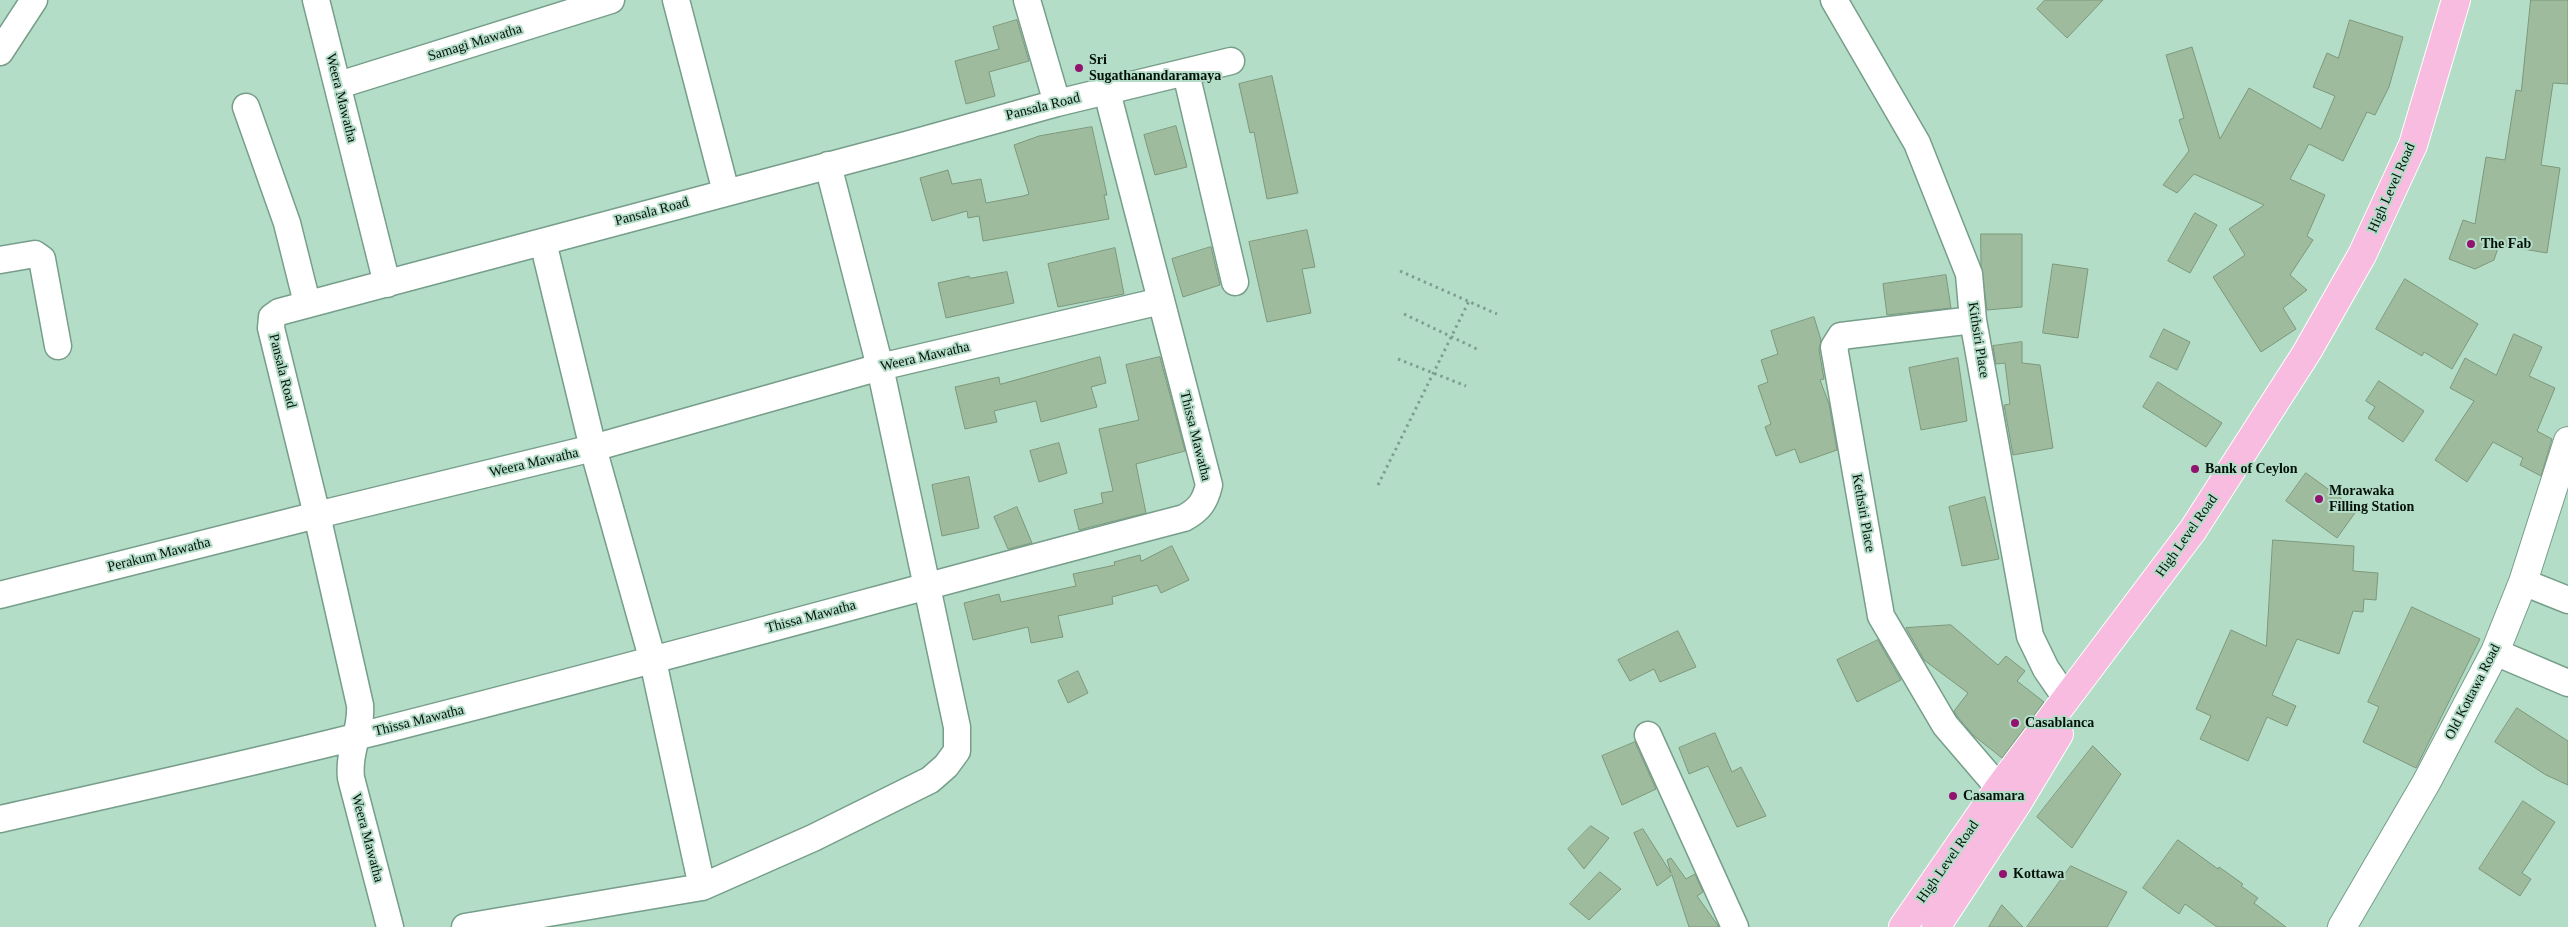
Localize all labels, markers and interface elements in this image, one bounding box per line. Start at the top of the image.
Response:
street label: Samagi Mawatha [426,21,524,65]
street label: Weera Mawatha [322,52,360,144]
place label: Sri Sugathanandaramaya [1089,52,1221,84]
marker: Sri Sugathanandaramaya [1073,62,1085,74]
street label: Pansala Road [1004,90,1082,124]
street label: High Level Road [2365,141,2419,235]
street label: Pansala Road [613,194,691,230]
place label: The Fab [2481,236,2531,252]
marker: The Fab [2465,238,2477,250]
street label: Kithsiri Place [1964,301,1992,379]
street label: Pansala Road [265,332,299,410]
street label: Weera Mawatha [879,339,971,375]
street label: Thissa Mawatha [1176,389,1214,483]
street label: Weera Mawatha [488,445,580,481]
place label: Bank of Ceylon [2205,461,2298,477]
marker: Bank of Ceylon [2189,463,2201,475]
street label: Kethsiri Place [1848,473,1878,553]
place label: Morawaka Filling Station [2329,483,2414,516]
street label: High Level Road [2152,492,2222,580]
marker: Morawaka Filling Station [2313,493,2325,505]
street label: Perakum Mawatha [106,534,212,576]
street label: Thissa Mawatha [764,597,858,637]
street label: Old Kottawa Road [2442,641,2504,743]
street label: Thissa Mawatha [372,702,466,740]
place label: Casablanca [2025,715,2094,731]
marker: Casablanca [2009,717,2021,729]
place label: Casamara [1963,788,2024,804]
marker: Casamara [1947,790,1959,802]
street label: Weera Mawatha [347,792,387,884]
street label: High Level Road [1913,818,1983,906]
place label: Kottawa [2013,866,2064,882]
marker: Kottawa [1997,868,2009,880]

